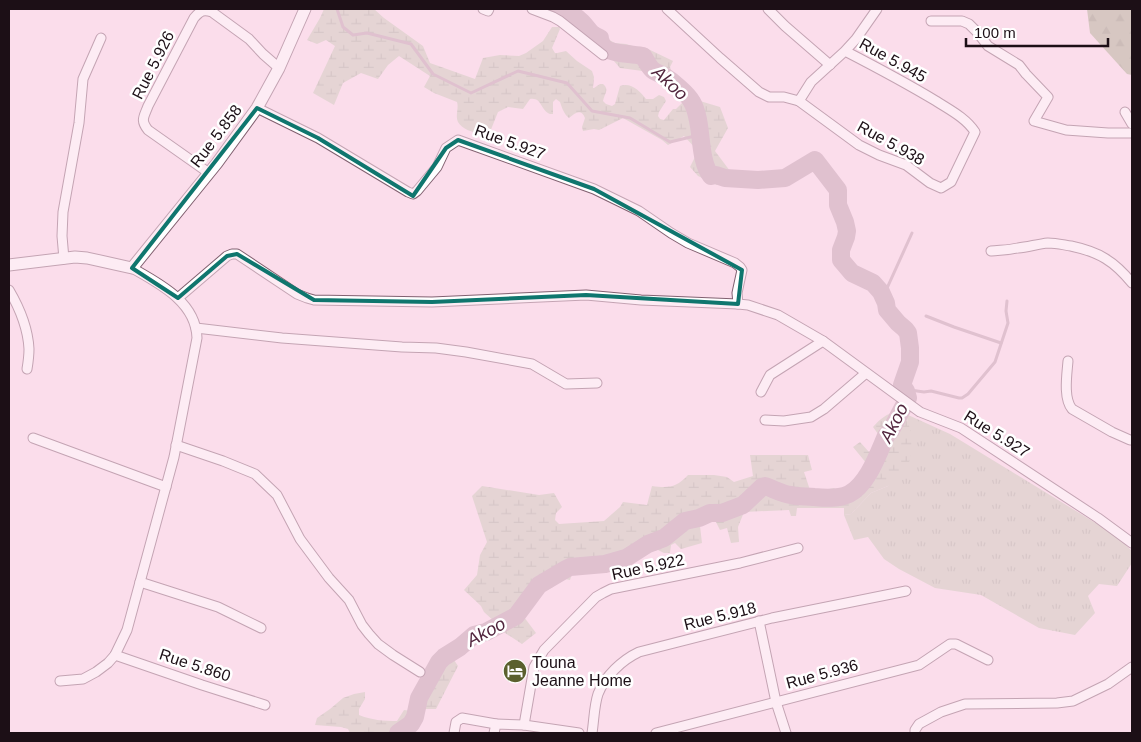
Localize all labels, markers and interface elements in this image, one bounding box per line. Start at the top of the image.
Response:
scale bar [966,15,1108,47]
text: 100 m [974,24,1016,41]
street label: Rue 5.926 [129,28,177,102]
street label: Rue 5.945 [857,35,929,85]
water label: Akoo [647,61,692,104]
street label: Rue 5.858 [187,101,245,171]
street label: Rue 5.938 [855,118,927,168]
street label: Rue 5.927 [472,121,548,163]
water label: Akoo [875,400,912,447]
street label: Rue 5.927 [961,407,1033,461]
street label: Rue 5.922 [610,551,686,583]
street label: Rue 5.918 [682,599,758,633]
water label: Akoo [462,614,509,651]
street label: Rue 5.860 [157,646,233,685]
place label: Touna Jeanne Home [532,654,632,689]
street label: Rue 5.936 [784,656,860,692]
hotel icon: Touna Jeanne Home [502,658,528,684]

